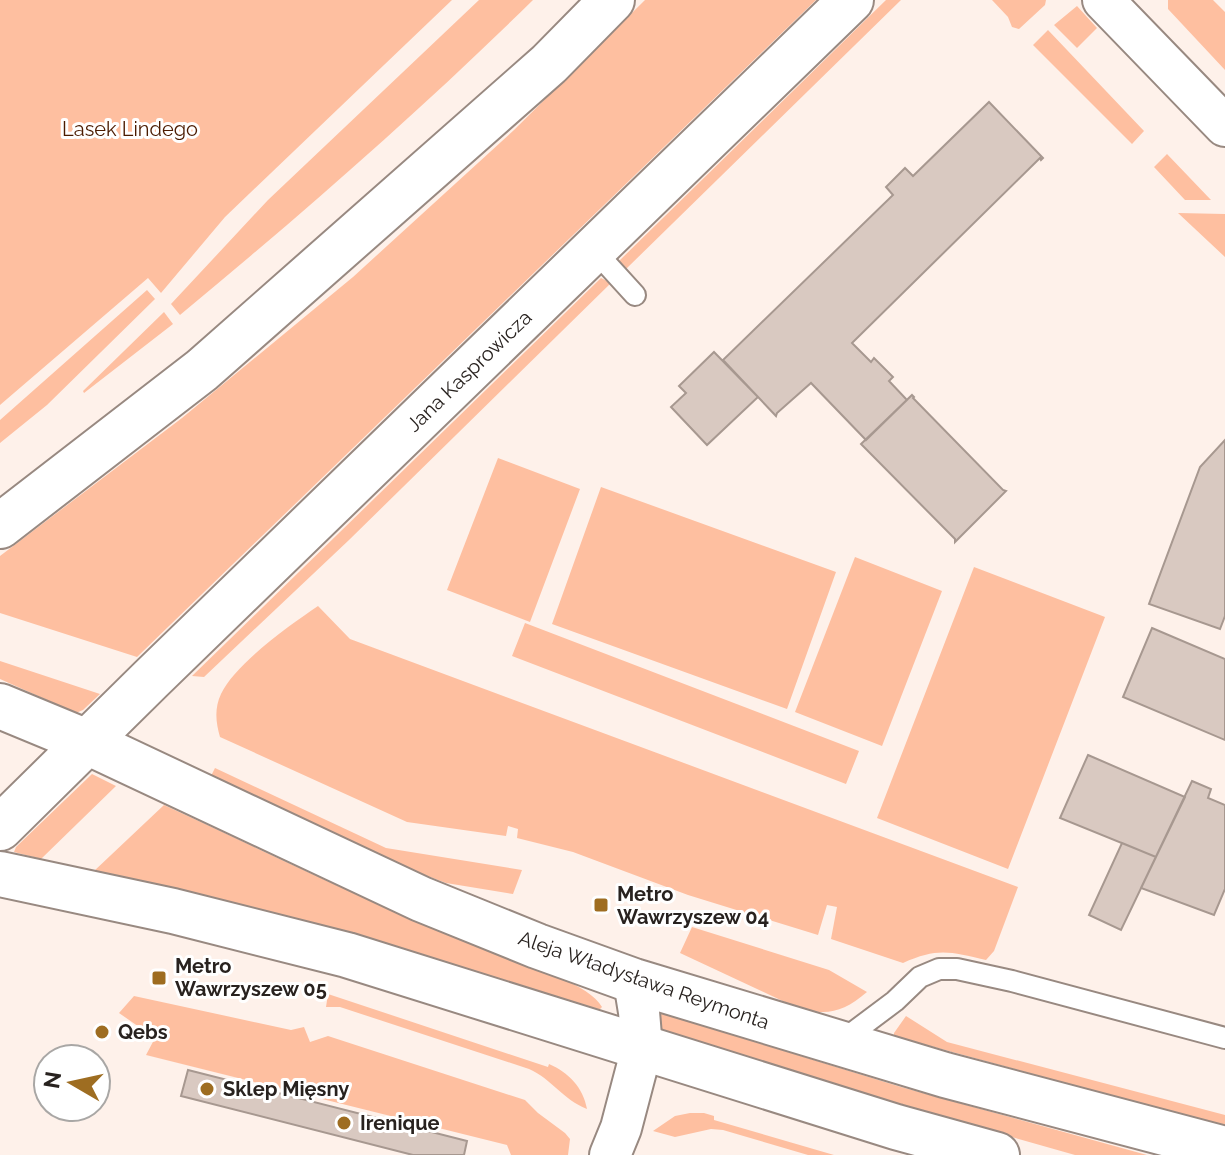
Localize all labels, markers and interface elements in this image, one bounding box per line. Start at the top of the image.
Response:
park label: Lasek Lindego [62,117,198,141]
street label: Jana Kasprowicza [402,305,536,437]
place label: Metro Wawrzyszew 04 [617,882,769,929]
marker: Metro Wawrzyszew 04 [592,896,610,914]
street label: Aleja Władysława Reymonta [515,926,773,1034]
place label: Metro Wawrzyszew 05 [175,954,327,1001]
marker: Metro Wawrzyszew 05 [150,969,168,987]
place label: Qebs [118,1020,168,1044]
marker: Qebs [93,1023,111,1041]
north arrow [32,1043,112,1123]
text: N [38,1070,66,1090]
place label: Sklep Mięsny [223,1077,349,1101]
marker: Sklep Mięsny [198,1080,216,1098]
place label: Irenique [360,1111,440,1135]
marker: Irenique [335,1114,353,1132]

